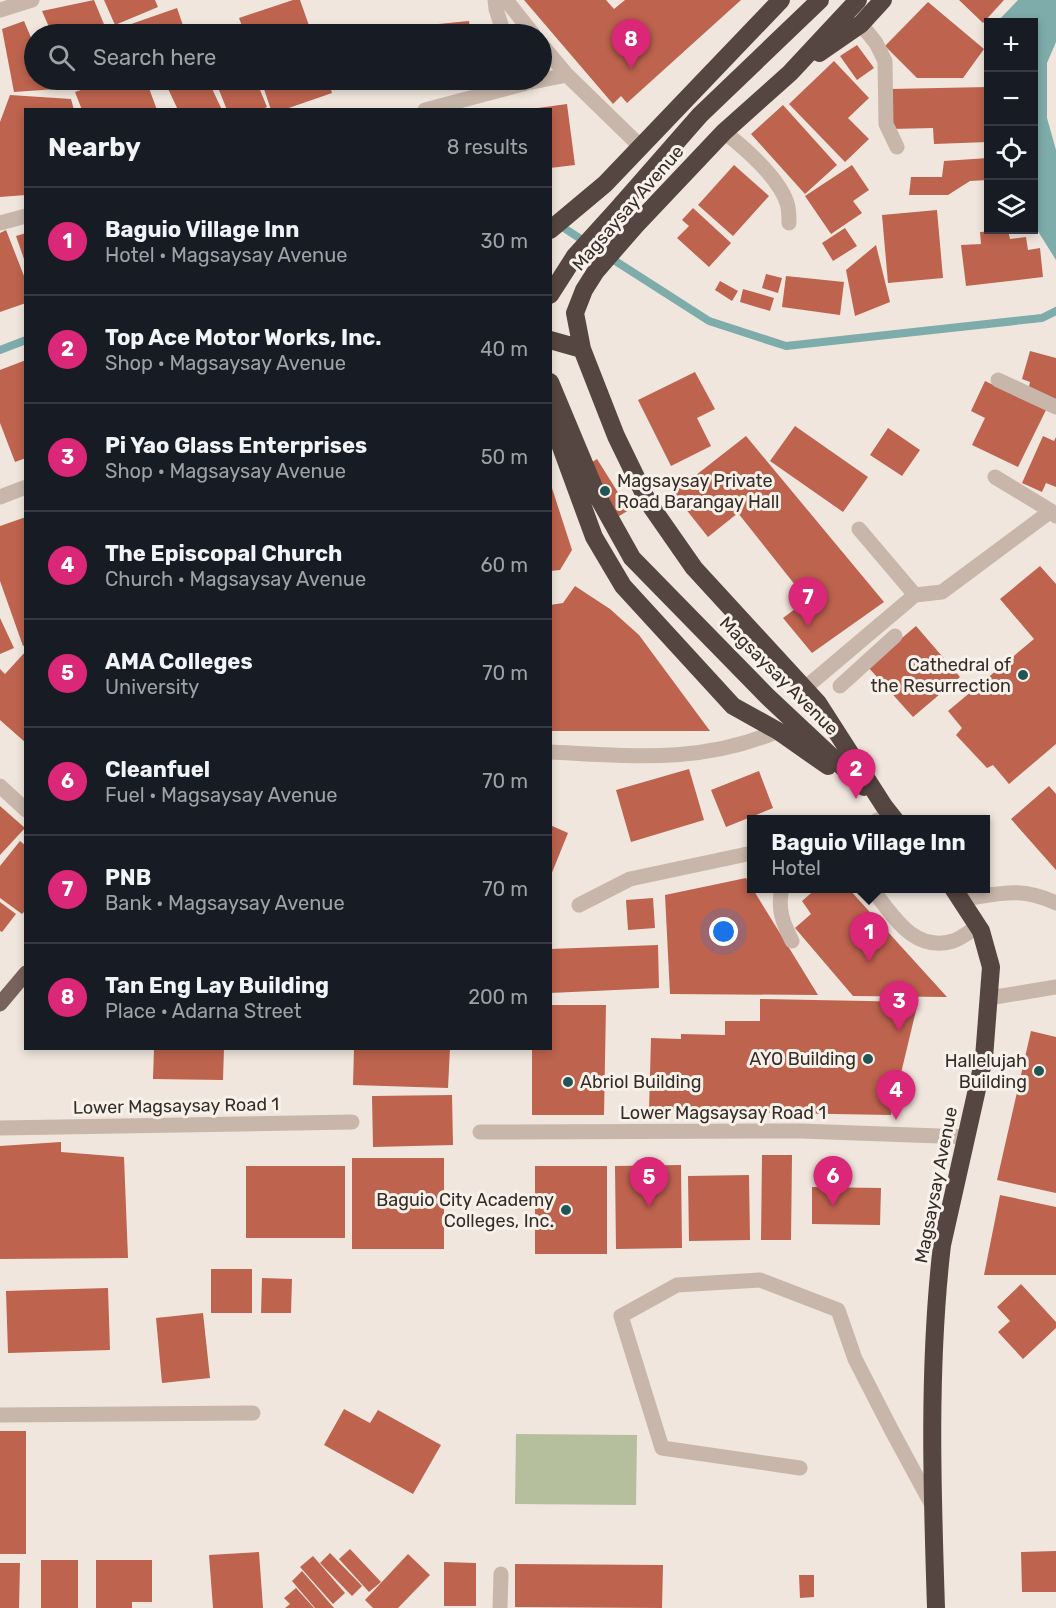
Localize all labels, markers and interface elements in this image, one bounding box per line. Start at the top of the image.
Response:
map controls [984,18,1038,234]
button: + [984,18,1038,72]
pin: 8 [612,20,650,69]
search box [24,24,552,90]
icon: search [45,41,78,74]
text: Search here [93,44,216,71]
button: − [984,72,1038,126]
button: locate [984,126,1038,180]
text: Nearby [48,132,141,163]
text: 8 results [447,135,528,159]
street label: Magsaysay Avenue [568,141,688,275]
button: layers [984,180,1038,234]
text: Baguio Village Inn [105,216,299,243]
text: 1 [63,229,72,253]
text: 30 m [481,229,528,253]
text: Hotel · Magsaysay Avenue [105,243,348,267]
text: Top Ace Motor Works, Inc. [105,324,382,351]
text: 2 [61,337,74,361]
text: 40 m [480,337,528,361]
text: Shop · Magsaysay Avenue [105,351,346,375]
text: Pi Yao Glass Enterprises [105,432,367,459]
text: 3 [61,445,74,469]
text: 50 m [481,445,528,469]
text: Shop · Magsaysay Avenue [105,459,346,483]
place label: Magsaysay Private Road Barangay Hall [617,470,779,513]
marker: Magsaysay Private Road Barangay Hall [598,484,612,498]
text: The Episcopal Church [105,540,342,567]
text: 4 [61,553,74,577]
text: 60 m [481,553,528,577]
text: Church · Magsaysay Avenue [105,567,366,591]
pin: 7 [788,578,828,627]
street label: Magsaysay Avenue [715,612,843,740]
text: AMA Colleges [105,648,253,675]
place label: Cathedral of the Resurrection [871,654,1011,697]
text: 5 [61,661,74,685]
text: 70 m [482,661,528,685]
marker: Cathedral of the Resurrection [1016,668,1030,682]
text: University [105,675,199,699]
pin: 2 [836,750,876,799]
text: Cleanfuel [105,756,210,783]
text: 6 [61,769,74,793]
text: 70 m [482,769,528,793]
text: Fuel · Magsaysay Avenue [105,783,338,807]
popup [747,815,990,893]
text: Baguio Village Inn [771,829,966,856]
text: Hotel [771,856,821,880]
text: PNB [105,864,151,891]
text: 7 [62,877,73,901]
text: 70 m [482,877,528,901]
text: Bank · Magsaysay Avenue [105,891,345,915]
pin: 1 [850,912,888,962]
your location [709,917,738,946]
text: Tan Eng Lay Building [105,972,329,999]
pin: 3 [880,982,918,1031]
text: 8 [61,985,74,1009]
text: 200 m [468,985,528,1009]
text: Place · Adarna Street [105,999,302,1023]
place label: AYO Building [749,1048,856,1070]
place label: Hallelujah Building [945,1050,1027,1093]
marker: AYO Building [861,1052,875,1066]
marker: Hallelujah Building [1032,1064,1046,1078]
pin: 4 [876,1070,916,1120]
place label: Abriol Building [580,1071,701,1093]
marker: Abriol Building [561,1075,575,1089]
street label: Lower Magsaysay Road 1 [73,1093,279,1119]
street label: Lower Magsaysay Road 1 [620,1102,826,1124]
street label: Magsaysay Avenue [910,1105,962,1265]
pin: 6 [814,1156,852,1206]
pin: 5 [630,1158,668,1207]
place label: Baguio City Academy Colleges, Inc. [376,1189,554,1232]
marker: Baguio City Academy Colleges, Inc. [559,1203,573,1217]

